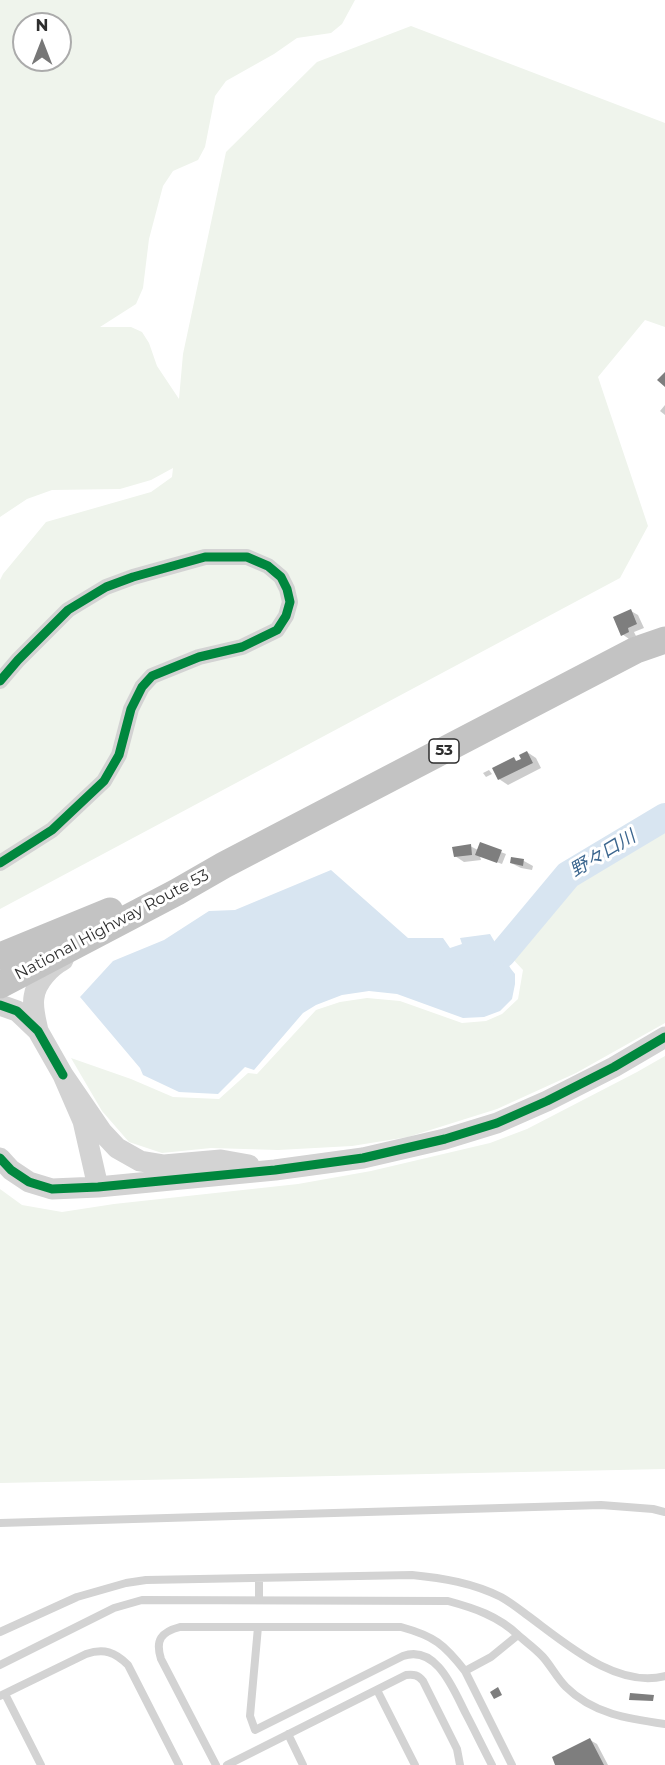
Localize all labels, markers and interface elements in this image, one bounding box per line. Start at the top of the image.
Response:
north arrow [12,12,72,72]
text: N [36,16,48,35]
road number: 53 [429,739,459,763]
water label: 野々口川 [567,826,639,882]
street label: National Highway Route 53 [12,866,212,984]

